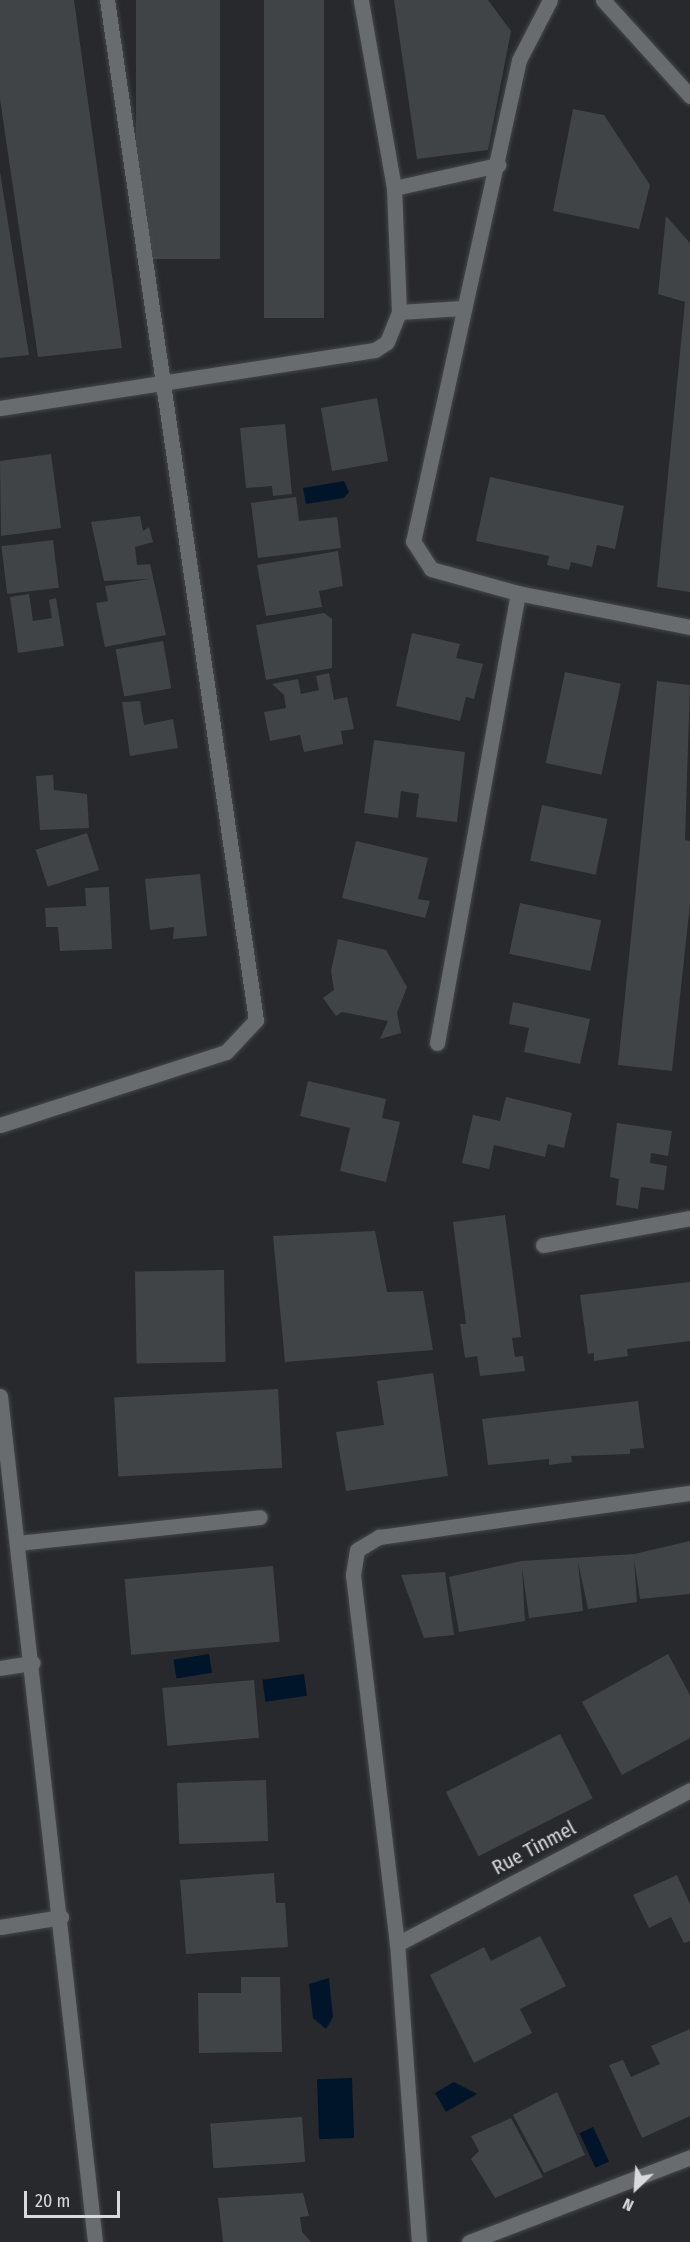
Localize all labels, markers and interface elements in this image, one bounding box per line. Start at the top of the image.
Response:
street label: Rue Tinmel [488,1816,580,1880]
north arrow [606,2158,666,2218]
scale bar [27,2179,123,2217]
text: 20 m [35,2190,70,2212]
text: N [620,2194,637,2215]

